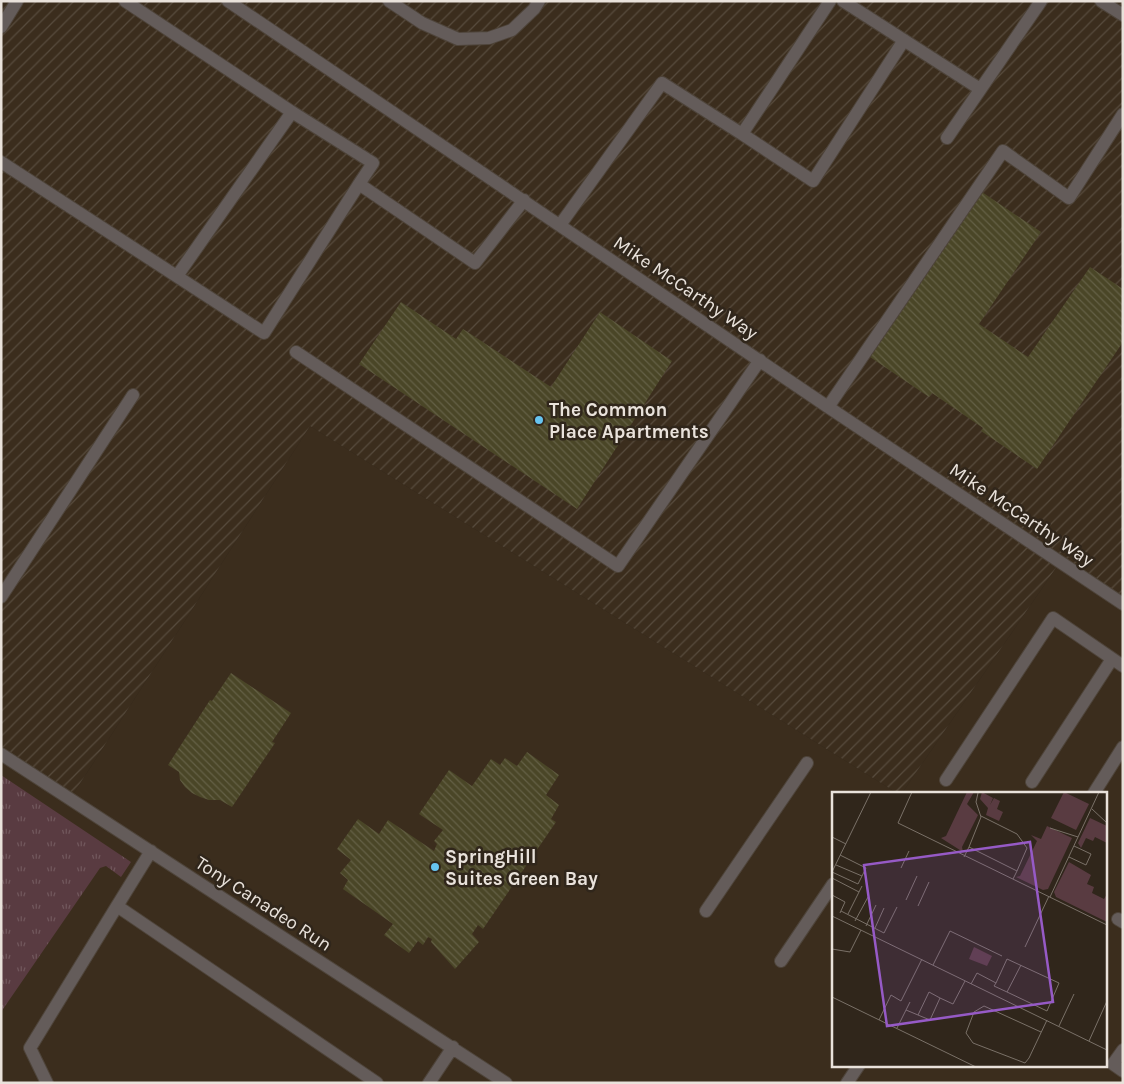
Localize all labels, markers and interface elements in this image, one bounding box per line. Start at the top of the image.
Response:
street label: Mike McCarthy Way [609,231,762,344]
place label: The Common Place Apartments [549,399,709,443]
marker: The Common Place Apartments [533,414,545,426]
street label: Mike McCarthy Way [945,458,1098,571]
inset map [832,792,1106,1066]
place label: SpringHill Suites Green Bay [445,846,598,890]
street label: Tony Canadeo Run [191,852,336,956]
marker: SpringHill Suites Green Bay [429,861,441,873]

